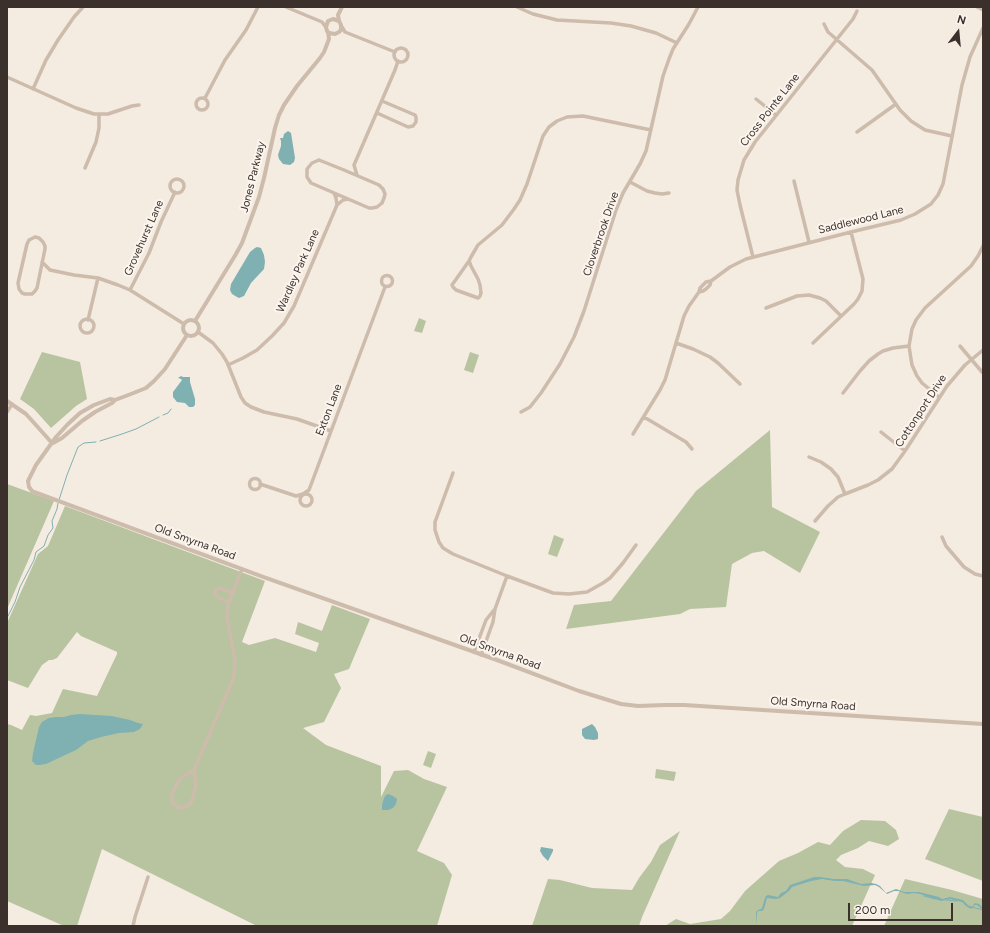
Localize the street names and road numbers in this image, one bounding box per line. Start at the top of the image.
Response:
street label: Cross Pointe Lane [738,71,802,149]
street label: Jones Parkway [238,140,268,214]
street label: Cloverbrook Drive [580,190,622,278]
street label: Grovehurst Lane [121,198,167,278]
street label: Saddlewood Lane [817,203,905,237]
street label: Wardley Park Lane [274,227,322,315]
street label: Cottonport Drive [893,372,949,450]
street label: Exton Lane [313,382,345,438]
street label: Old Smyrna Road [153,521,237,563]
street label: Old Smyrna Road [458,631,542,673]
street label: Old Smyrna Road [770,694,856,714]

